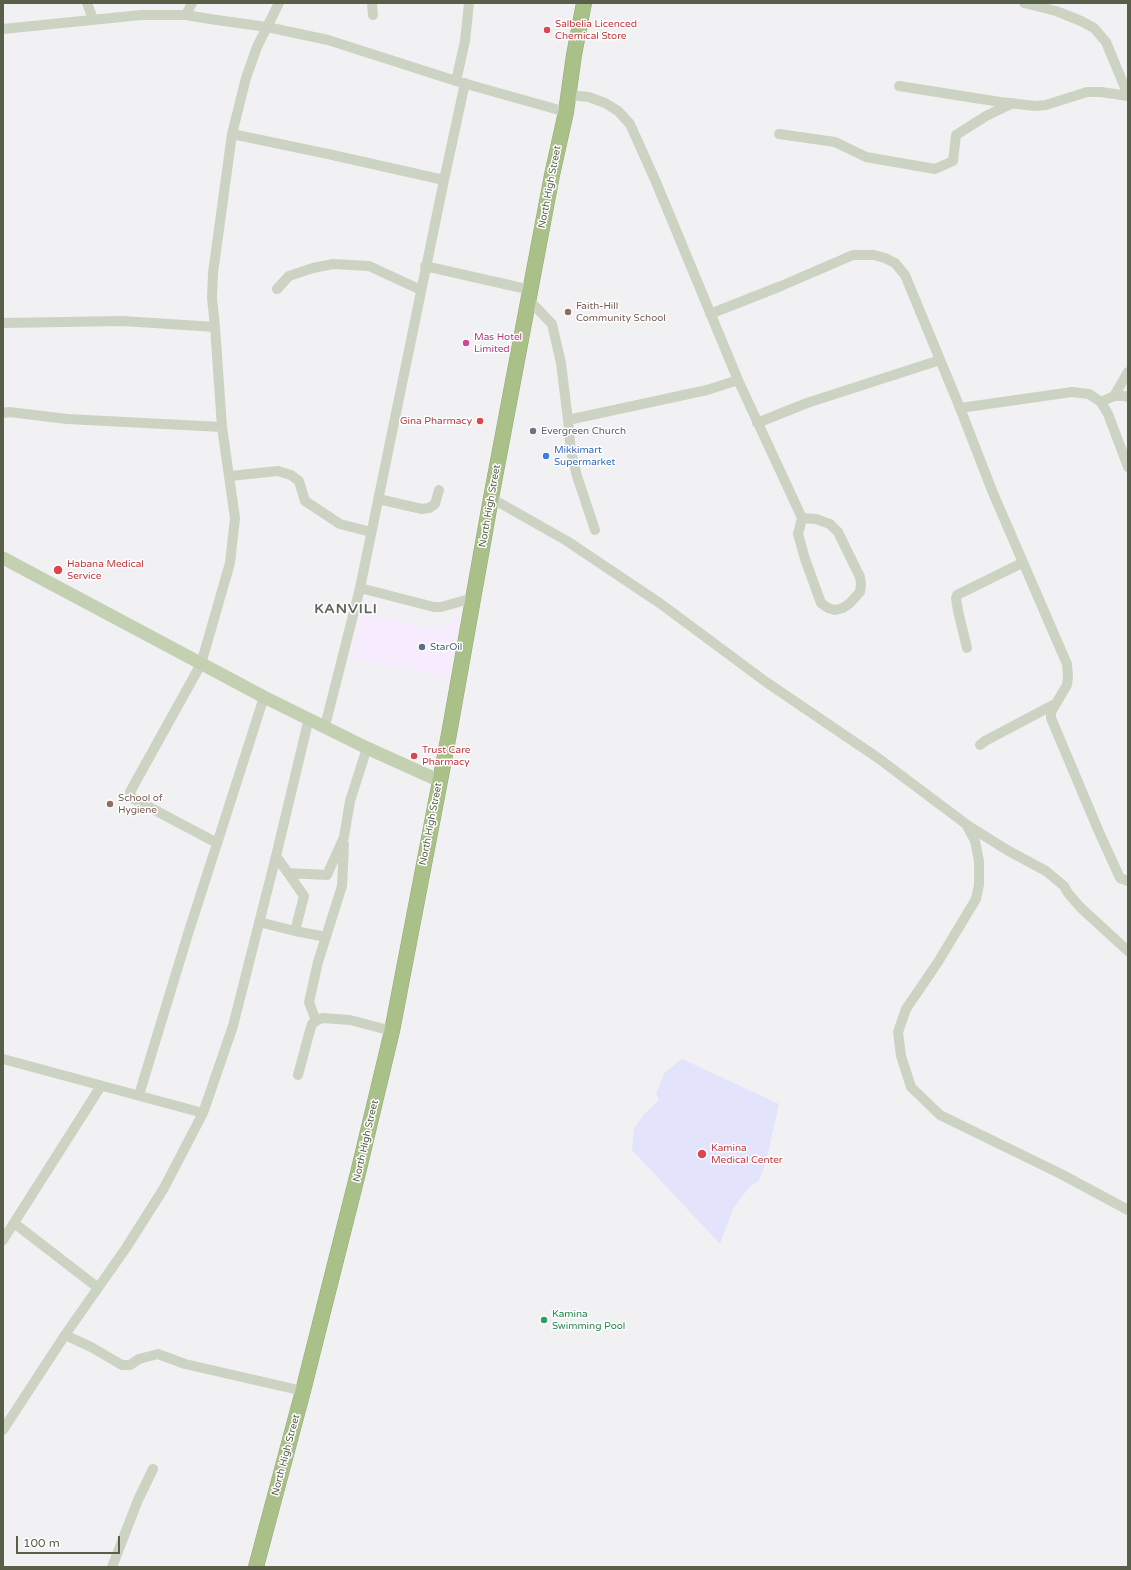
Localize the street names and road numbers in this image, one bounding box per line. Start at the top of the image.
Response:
street label: North High Street [536,145,564,229]
street label: North High Street [477,464,503,548]
street label: North High Street [417,782,445,866]
street label: North High Street [351,1099,381,1183]
street label: North High Street [269,1413,303,1497]

